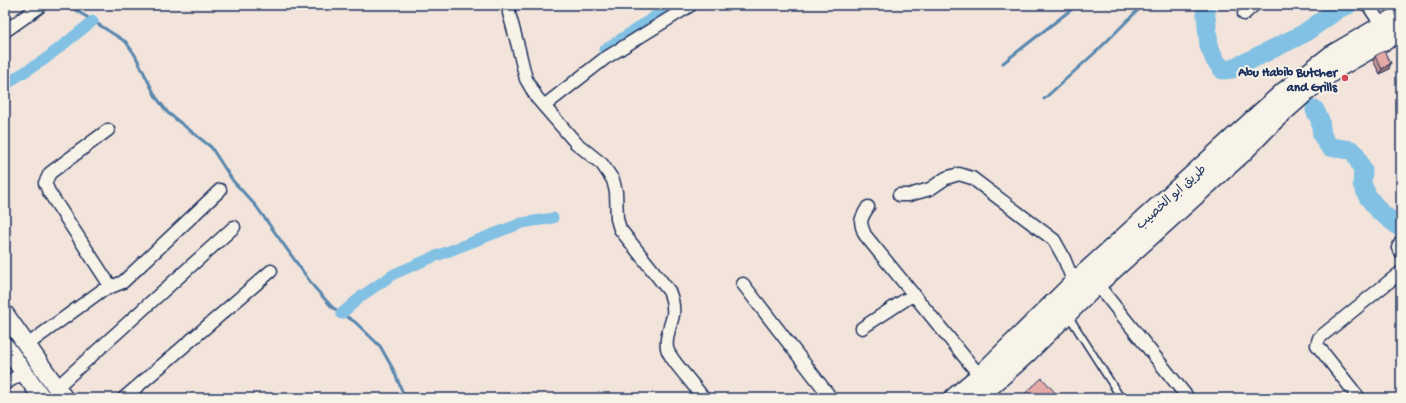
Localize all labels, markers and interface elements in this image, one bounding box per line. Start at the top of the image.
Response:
place label: Abu Habib Butcher and Grills [1237,66,1338,96]
marker: Abu Habib Butcher and Grills [1340,73,1350,83]
street label: طريق ابو الخصيب [1133,162,1210,233]

